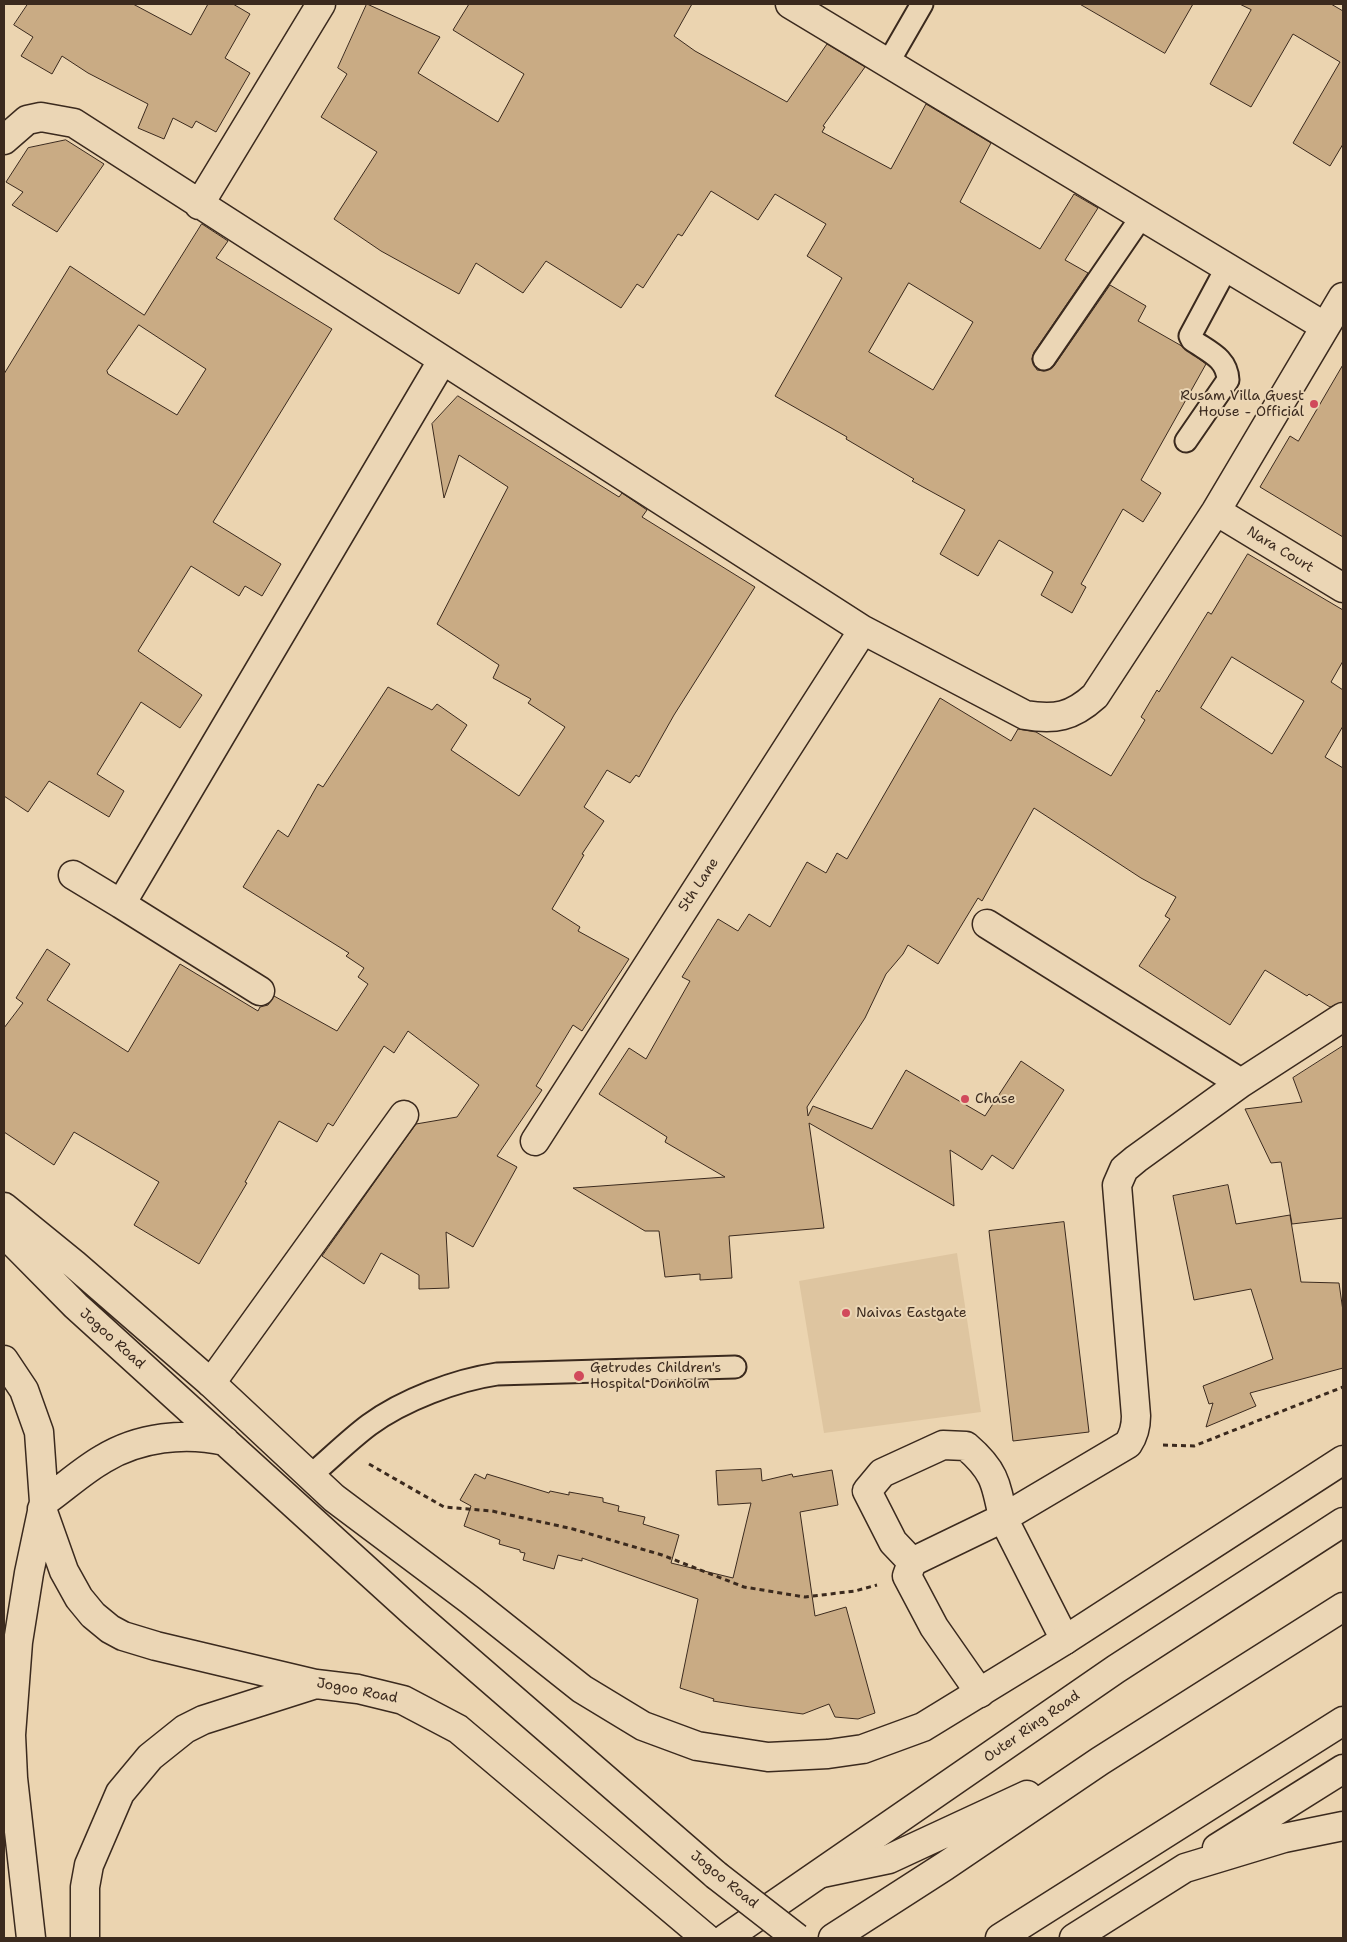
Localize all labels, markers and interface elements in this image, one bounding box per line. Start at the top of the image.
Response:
place label: Rusam Villa Guest House - Official [1180,388,1304,421]
marker: Rusam Villa Guest House - Official [1308,398,1320,410]
street label: Nara Court [1243,523,1317,577]
street label: 5th Lane [675,855,723,915]
place label: Chase [975,1091,1015,1107]
marker: Chase [959,1093,971,1105]
street label: Jogoo Road [76,1305,148,1373]
place label: Naivas Eastgate [856,1305,967,1321]
marker: Naivas Eastgate [840,1307,852,1319]
place label: Getrudes Children's Hospital Donholm [590,1360,721,1392]
marker: Getrudes Children's Hospital Donholm [572,1369,586,1383]
street label: Jogoo Road [315,1675,399,1707]
street label: Outer Ring Road [981,1688,1083,1766]
street label: Jogoo Road [687,1848,761,1912]

